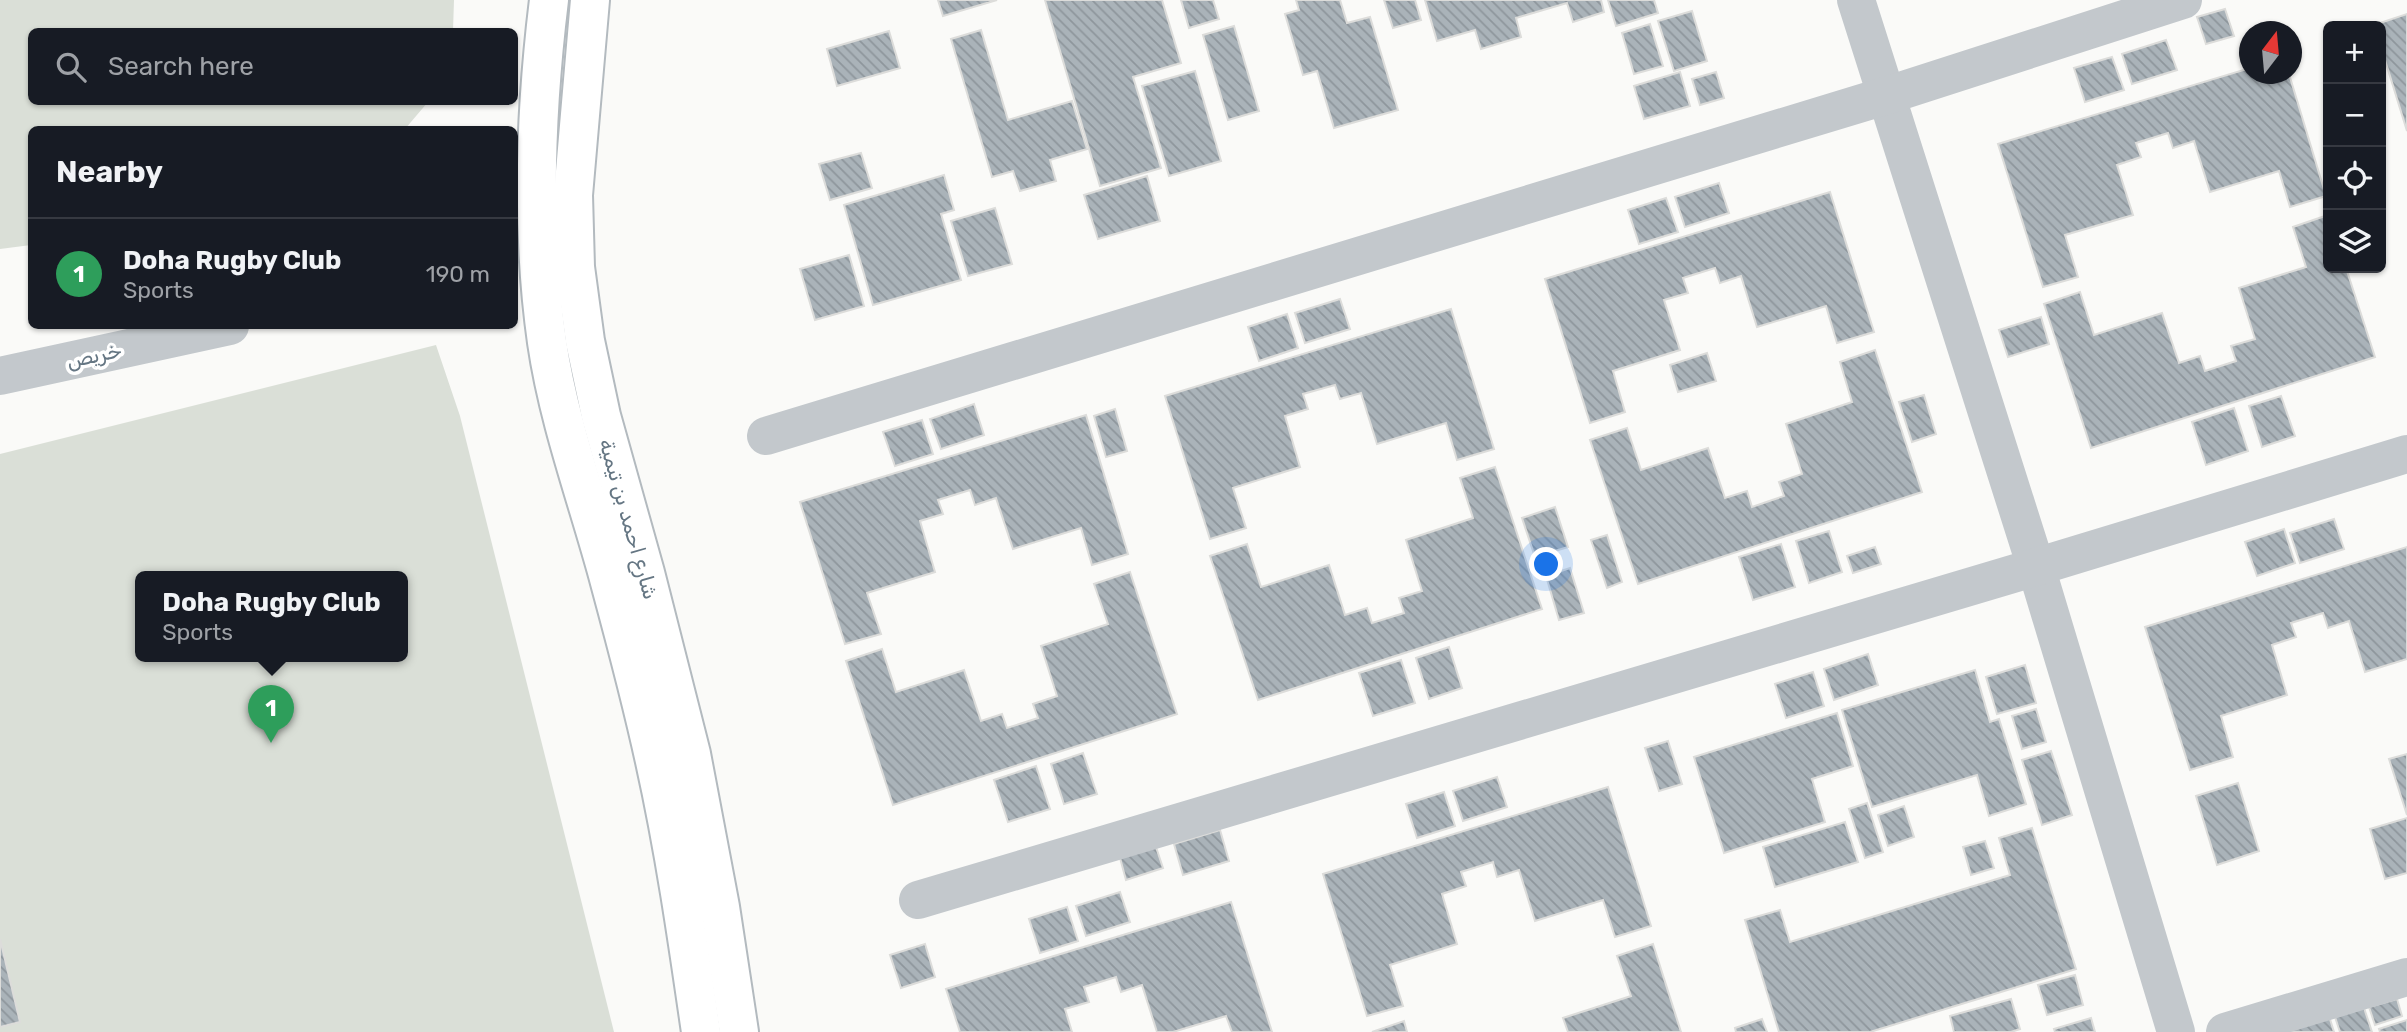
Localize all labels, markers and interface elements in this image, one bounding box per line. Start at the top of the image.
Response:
north arrow [2239,21,2302,84]
map controls [2323,21,2386,273]
button: + [2323,21,2386,84]
search box [28,28,518,105]
icon: search [52,48,90,86]
text: Search here [108,51,254,82]
button: − [2323,84,2386,147]
button: locate [2323,147,2386,210]
text: Nearby [56,154,163,190]
button: layers [2323,210,2386,273]
text: Doha Rugby Club [123,245,341,276]
text: 1 [73,260,85,288]
text: 190 m [426,260,490,288]
text: Sports [123,276,194,304]
street label: خريص [64,337,124,373]
street label: شارع احمد بن تيمية [592,436,664,603]
your location [1529,547,1563,581]
popup [135,571,408,662]
text: Doha Rugby Club [162,587,381,618]
text: Sports [162,618,233,646]
pin: 1 [248,685,294,743]

